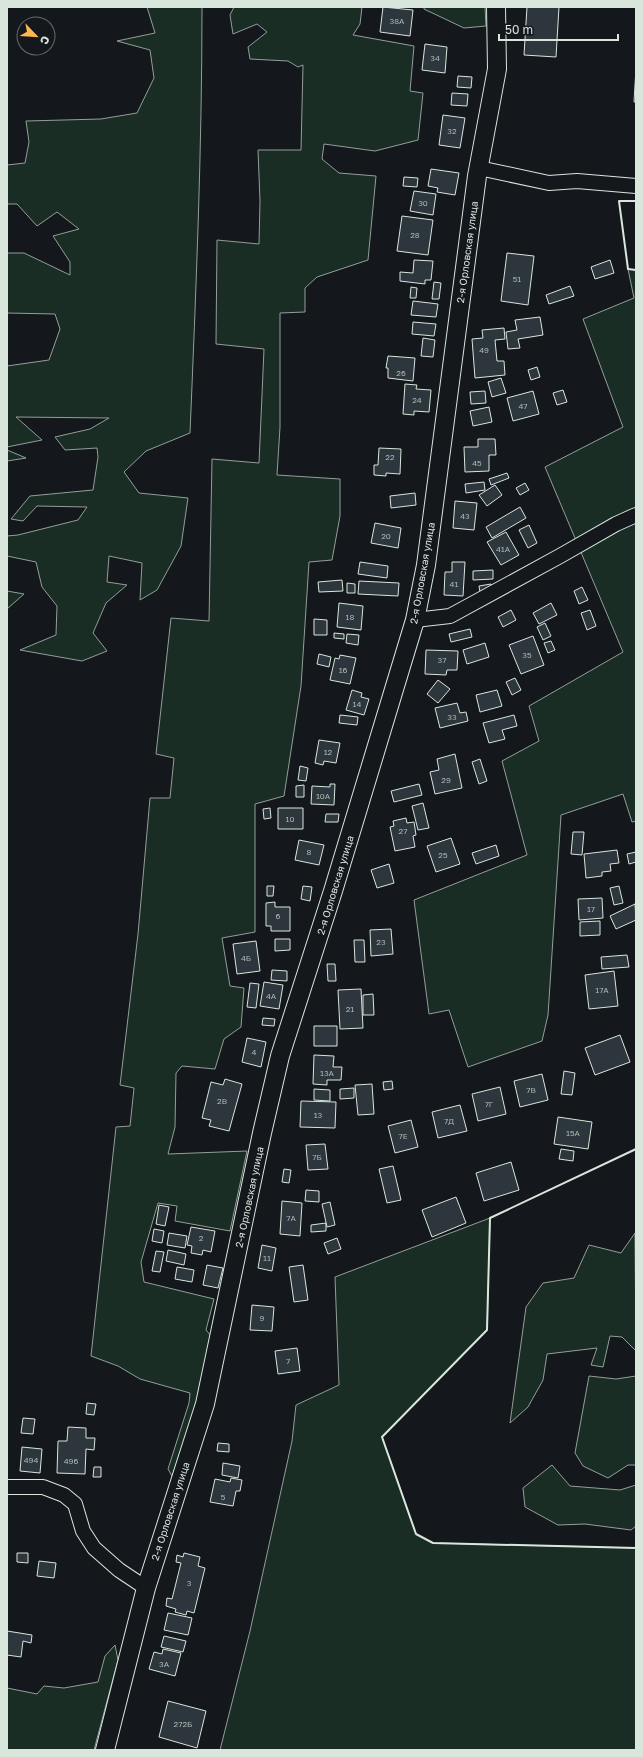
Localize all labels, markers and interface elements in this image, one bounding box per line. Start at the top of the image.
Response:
north arrow [16,16,56,56]
house number: 38А [390,16,405,26]
scale bar [499,16,618,42]
text: 50 m [505,22,533,37]
text: С [38,34,53,47]
house number: 34 [430,53,440,63]
house number: 32 [447,126,457,136]
house number: 30 [418,198,428,208]
street label: 2-я Орловская улица [454,200,480,304]
house number: 28 [410,230,420,240]
house number: 51 [513,274,521,284]
house number: 49 [479,345,489,355]
house number: 26 [396,368,406,378]
house number: 24 [412,395,422,405]
house number: 47 [518,401,528,411]
house number: 22 [385,452,395,462]
house number: 45 [472,458,482,468]
house number: 43 [460,511,470,521]
street label: 2-я Орловская улица [407,521,437,625]
house number: 20 [381,531,391,541]
house number: 41А [496,544,511,554]
house number: 41 [450,579,458,589]
house number: 18 [346,612,354,622]
house number: 35 [522,650,532,660]
house number: 37 [438,655,446,665]
house number: 16 [339,665,348,675]
house number: 14 [353,699,361,709]
house number: 33 [447,712,457,722]
house number: 12 [324,747,333,757]
house number: 29 [441,775,451,785]
house number: 10А [316,791,331,801]
house number: 10 [286,814,294,824]
house number: 27 [399,826,407,836]
street label: 2-я Орловская улица [314,834,356,936]
house number: 8 [307,847,312,857]
house number: 25 [438,850,448,860]
house number: 17 [587,904,595,914]
house number: 6 [276,911,281,921]
house number: 23 [376,937,386,947]
house number: 4Б [241,953,251,963]
house number: 17А [595,985,609,995]
house number: 4А [266,991,277,1001]
house number: 21 [346,1004,354,1014]
house number: 4 [252,1047,257,1057]
house number: 13А [320,1068,335,1078]
house number: 7В [526,1085,536,1095]
house number: 2В [217,1096,227,1106]
house number: 7Г [485,1099,494,1109]
house number: 13 [314,1110,323,1120]
house number: 7Д [444,1116,454,1126]
house number: 15А [566,1128,581,1138]
house number: 7Е [398,1131,408,1141]
street label: 2-я Орловская улица [232,1145,266,1249]
house number: 7Б [312,1152,322,1162]
house number: 7А [286,1213,296,1223]
house number: 2 [199,1233,204,1243]
house number: 11 [263,1253,271,1263]
house number: 9 [260,1313,265,1323]
house number: 7 [286,1356,290,1366]
house number: 494 [24,1455,38,1465]
house number: 496 [64,1456,78,1466]
street label: 2-я Орловская улица [148,1460,192,1562]
house number: 5 [221,1492,226,1502]
house number: 3 [187,1578,192,1588]
house number: 3А [159,1659,170,1669]
house number: 272Б [174,1719,192,1729]

